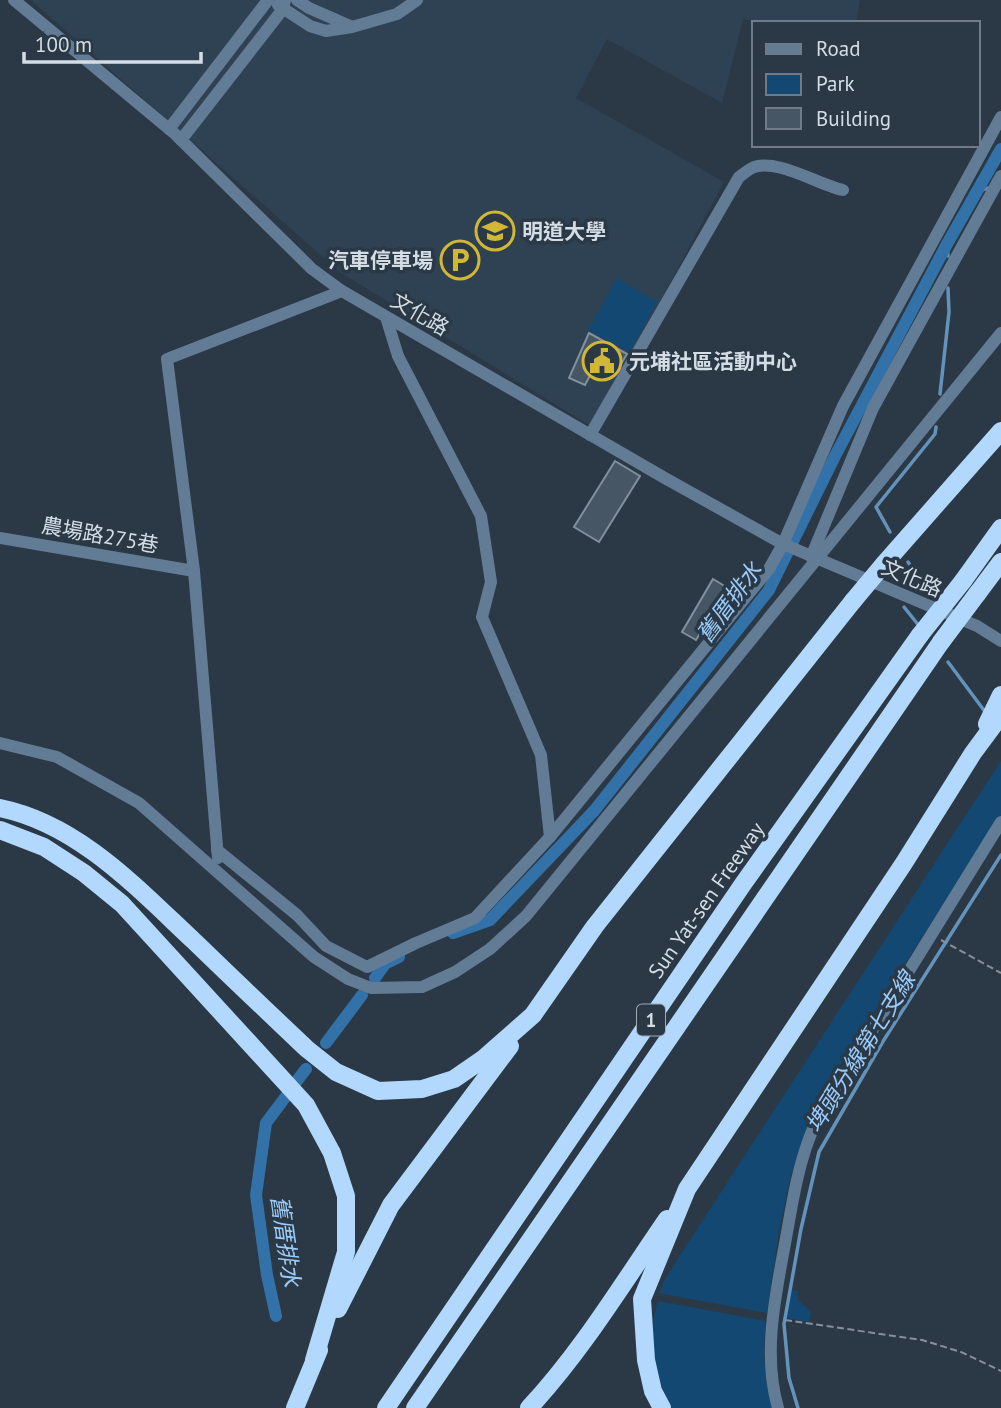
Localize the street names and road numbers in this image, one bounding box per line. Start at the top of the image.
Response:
street label: 文化路 [386,287,454,341]
street label: 農場路275巷 [39,511,161,559]
street label: 文化路 [878,553,946,603]
street label: Sun Yat-sen Freeway [642,816,770,983]
road number: 1 [637,1004,665,1036]

